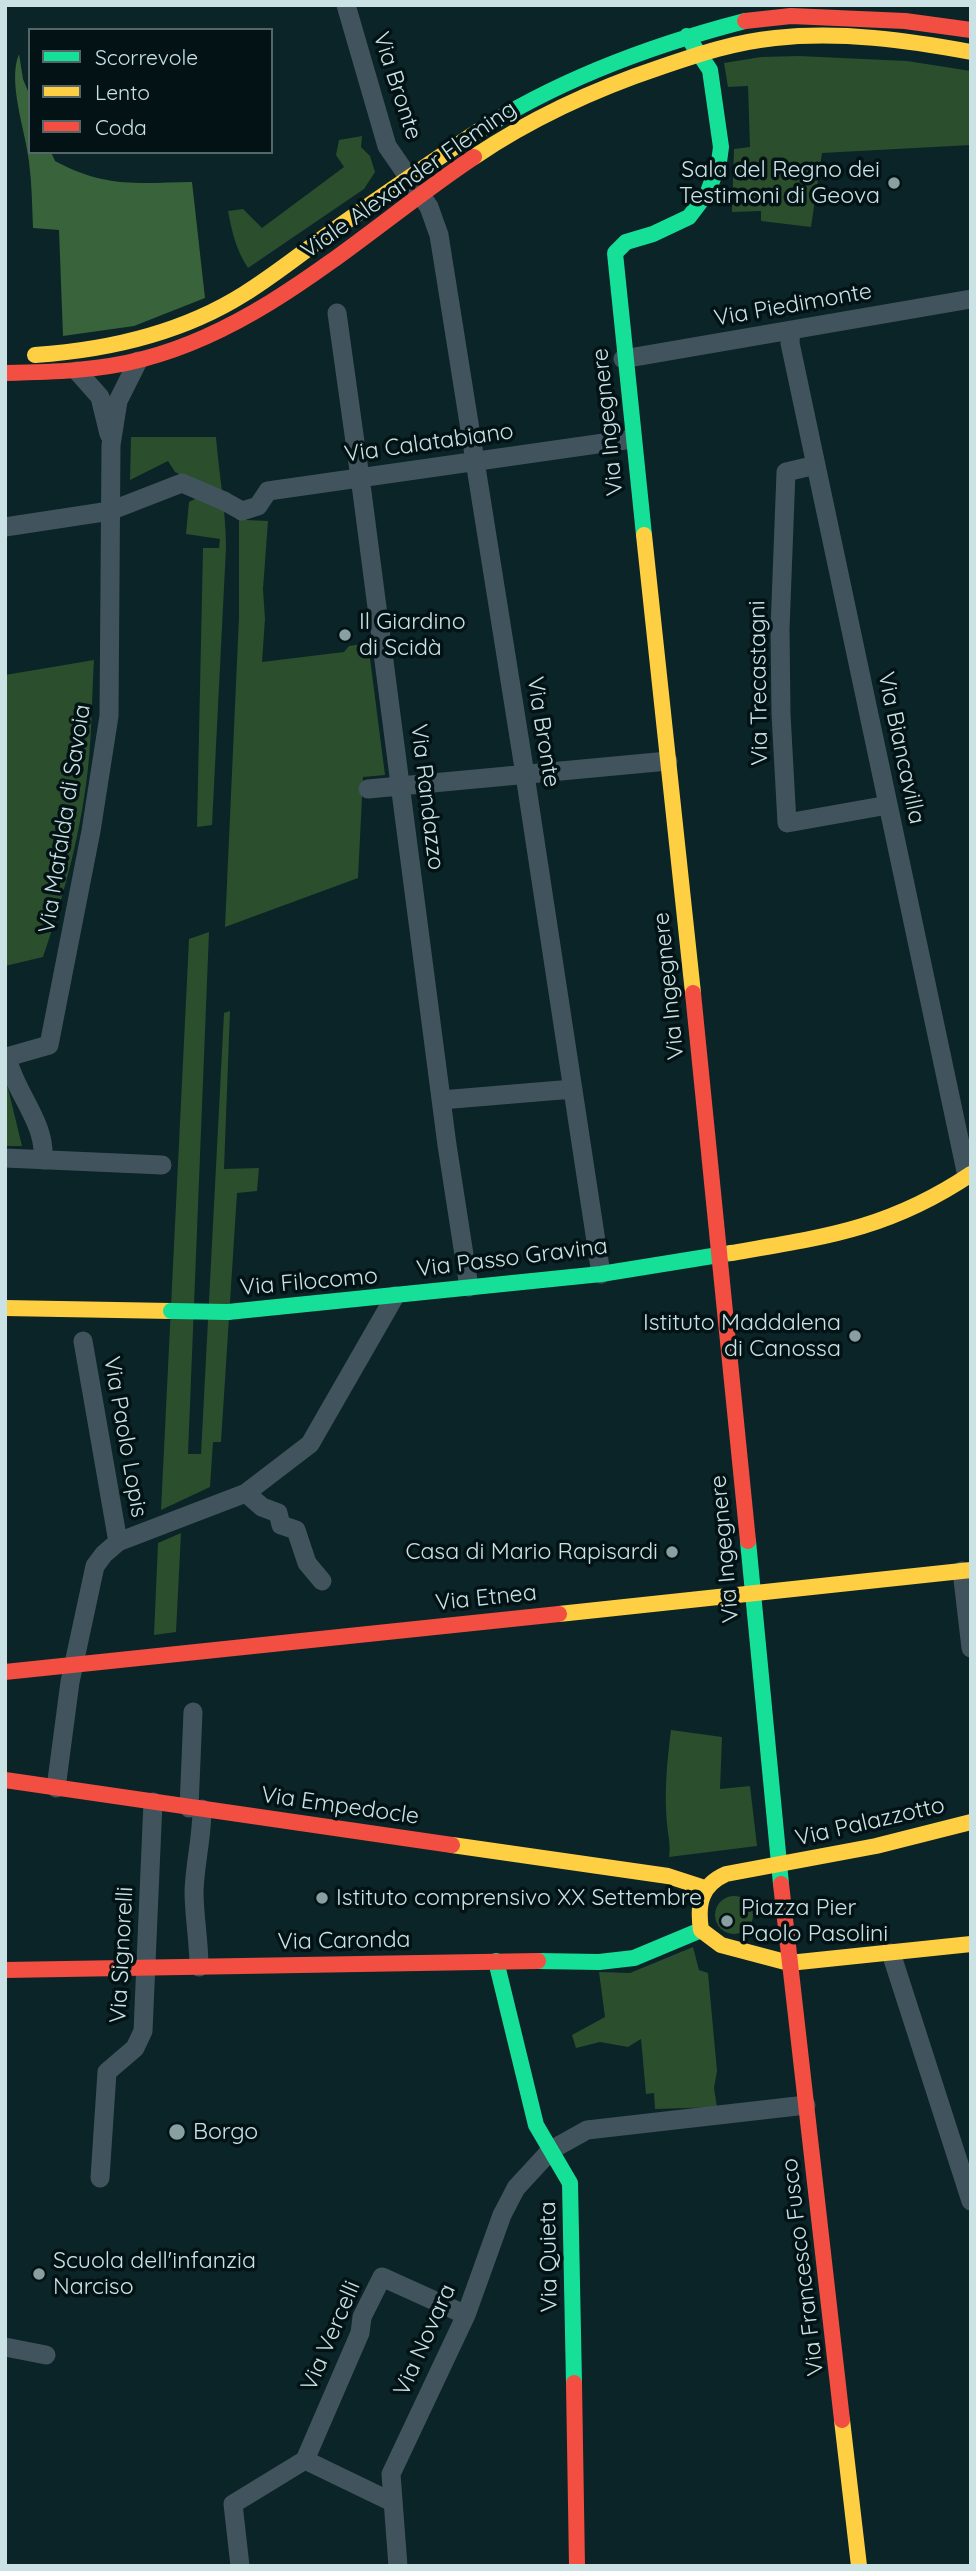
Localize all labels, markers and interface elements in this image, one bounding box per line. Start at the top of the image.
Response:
legend [28,28,273,154]
street label: Via Bronte [367,29,427,143]
text: Scorrevole [95,44,198,70]
text: Lento [95,79,150,105]
street label: Viale Alexander Fleming [296,95,522,265]
text: Coda [95,114,147,140]
place label: Sala del Regno dei Testimoni di Geova [679,156,880,210]
marker: Sala del Regno dei Testimoni di Geova [886,175,902,191]
street label: Via Piedimonte [712,278,874,332]
street label: Via Ingegnere [587,347,629,497]
street label: Via Calatabiano [343,417,515,469]
street label: Via Trecastagni [744,600,774,766]
place label: Il Giardino di Scidà [359,608,466,662]
marker: Il Giardino di Scidà [337,627,353,643]
street label: Via Biancavilla [871,669,931,827]
street label: Via Bronte [521,675,565,789]
street label: Via Mafalda di Savoia [33,703,97,935]
street label: Via Randazzo [404,722,450,872]
street label: Via Ingegnere [648,911,690,1061]
street label: Via Passo Gravina [415,1233,609,1283]
street label: Via Filocomo [239,1262,379,1302]
place label: Istituto Maddalena di Canossa [643,1309,841,1363]
marker: Istituto Maddalena di Canossa [847,1328,863,1344]
street label: Via Paolo Lopis [97,1354,153,1520]
street label: Via Ingegnere [705,1474,745,1624]
place label: Casa di Mario Rapisardi [405,1538,658,1566]
marker: Casa di Mario Rapisardi [664,1544,680,1560]
street label: Via Etnea [434,1579,538,1617]
street label: Via Empedocle [259,1781,421,1831]
street label: Via Palazzotto [793,1791,947,1853]
place label: Istituto comprensivo XX Settembre [336,1884,702,1912]
street label: Via Signorelli [105,1886,139,2024]
marker: Istituto comprensivo XX Settembre [314,1890,330,1906]
place label: Piazza Pier Paolo Pasolini [741,1894,888,1948]
marker: Piazza Pier Paolo Pasolini [719,1913,735,1929]
street label: Via Caronda [277,1926,411,1956]
place label: Borgo [193,2118,258,2146]
marker: Borgo [167,2122,187,2142]
street label: Via Francesco Fusco [776,2157,830,2377]
street label: Via Quieta [534,2201,564,2313]
place label: Scuola dell'infanzia Narciso [53,2247,256,2301]
marker: Scuola dell'infanzia Narciso [31,2266,47,2282]
street label: Via Vercelli [295,2277,367,2395]
street label: Via Novara [388,2280,462,2400]

